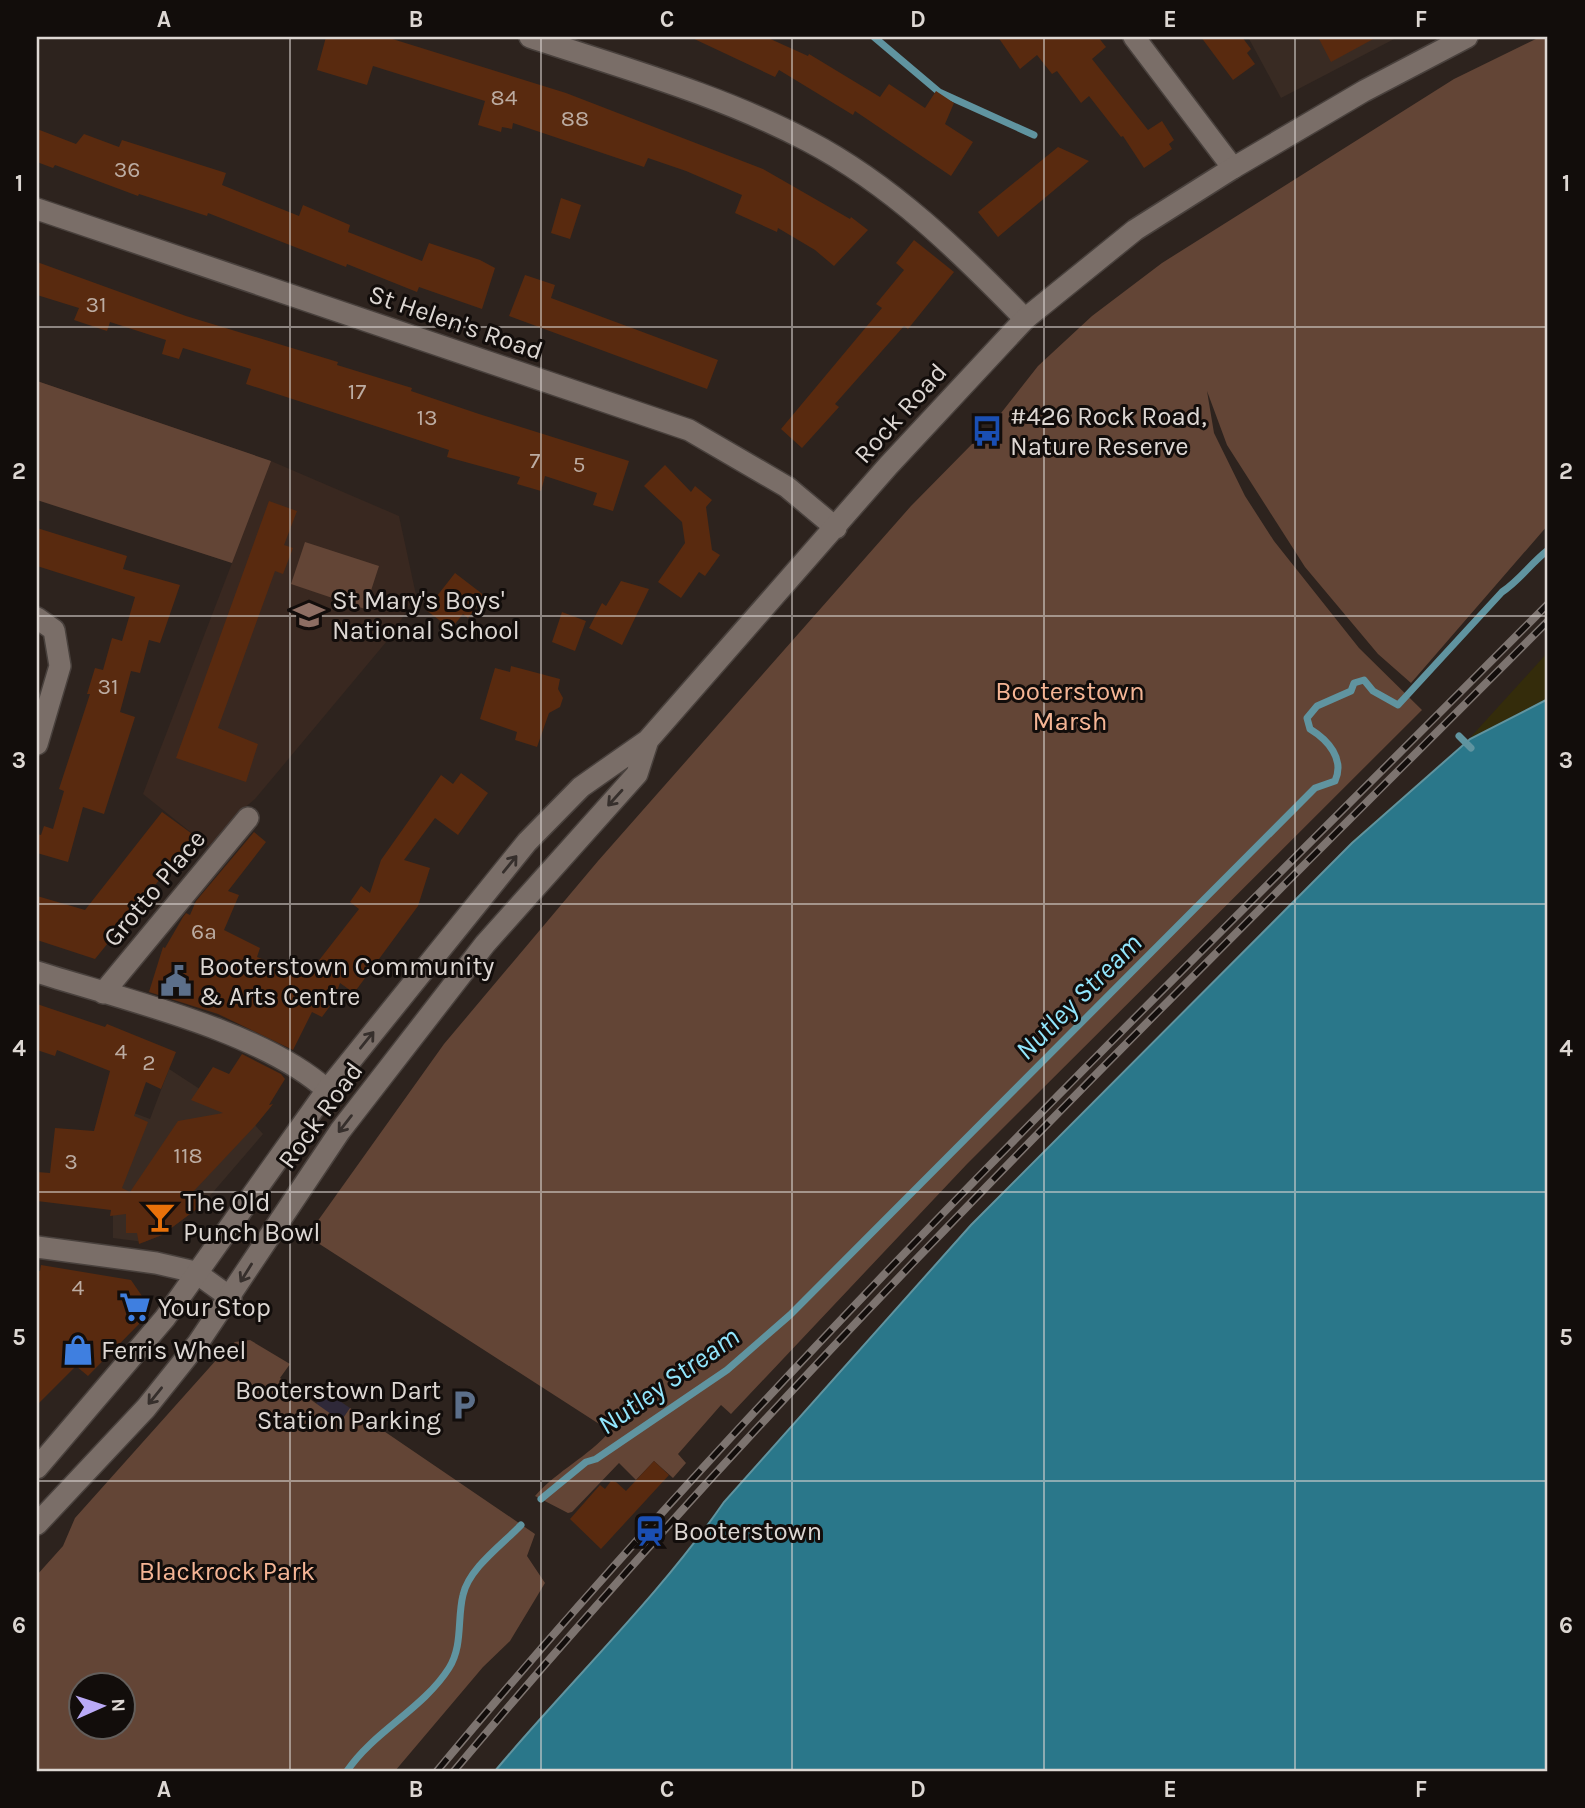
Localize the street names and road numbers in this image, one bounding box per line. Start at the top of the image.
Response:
street label: St Helen's Road [365,278,547,367]
street label: Rock Road [847,357,953,470]
street label: Grotto Place [97,824,212,953]
street label: Rock Road [271,1056,369,1175]

